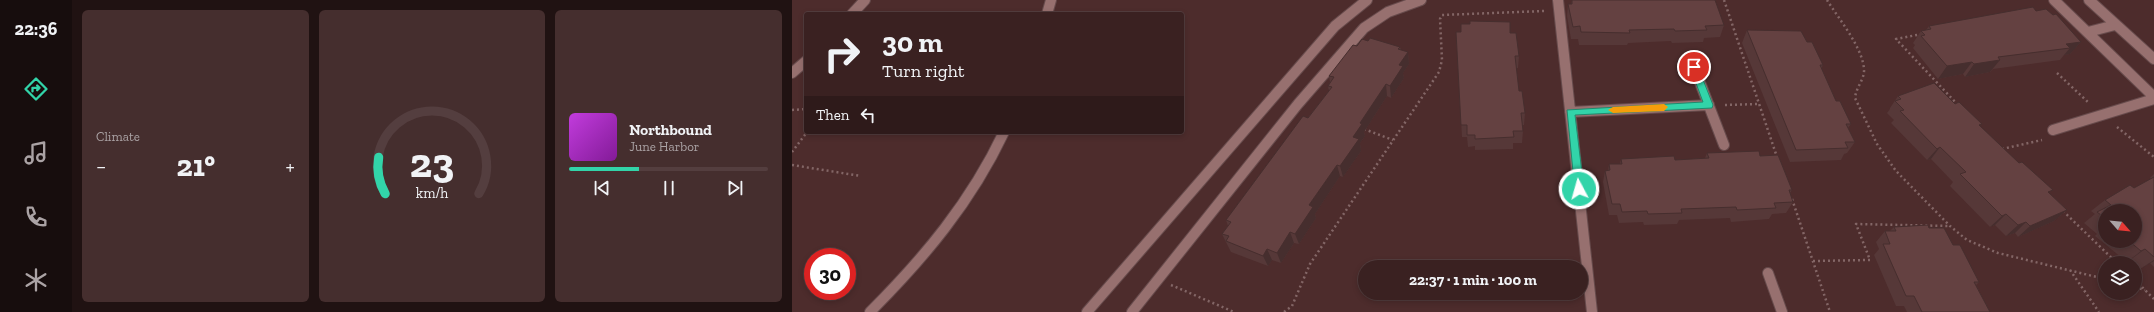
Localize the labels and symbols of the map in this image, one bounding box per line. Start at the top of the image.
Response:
pin [1677,50,1711,84]
position arrow [1558,168,1600,210]
north arrow [2098,204,2142,248]
speed limit sign: 30 [804,248,856,300]

